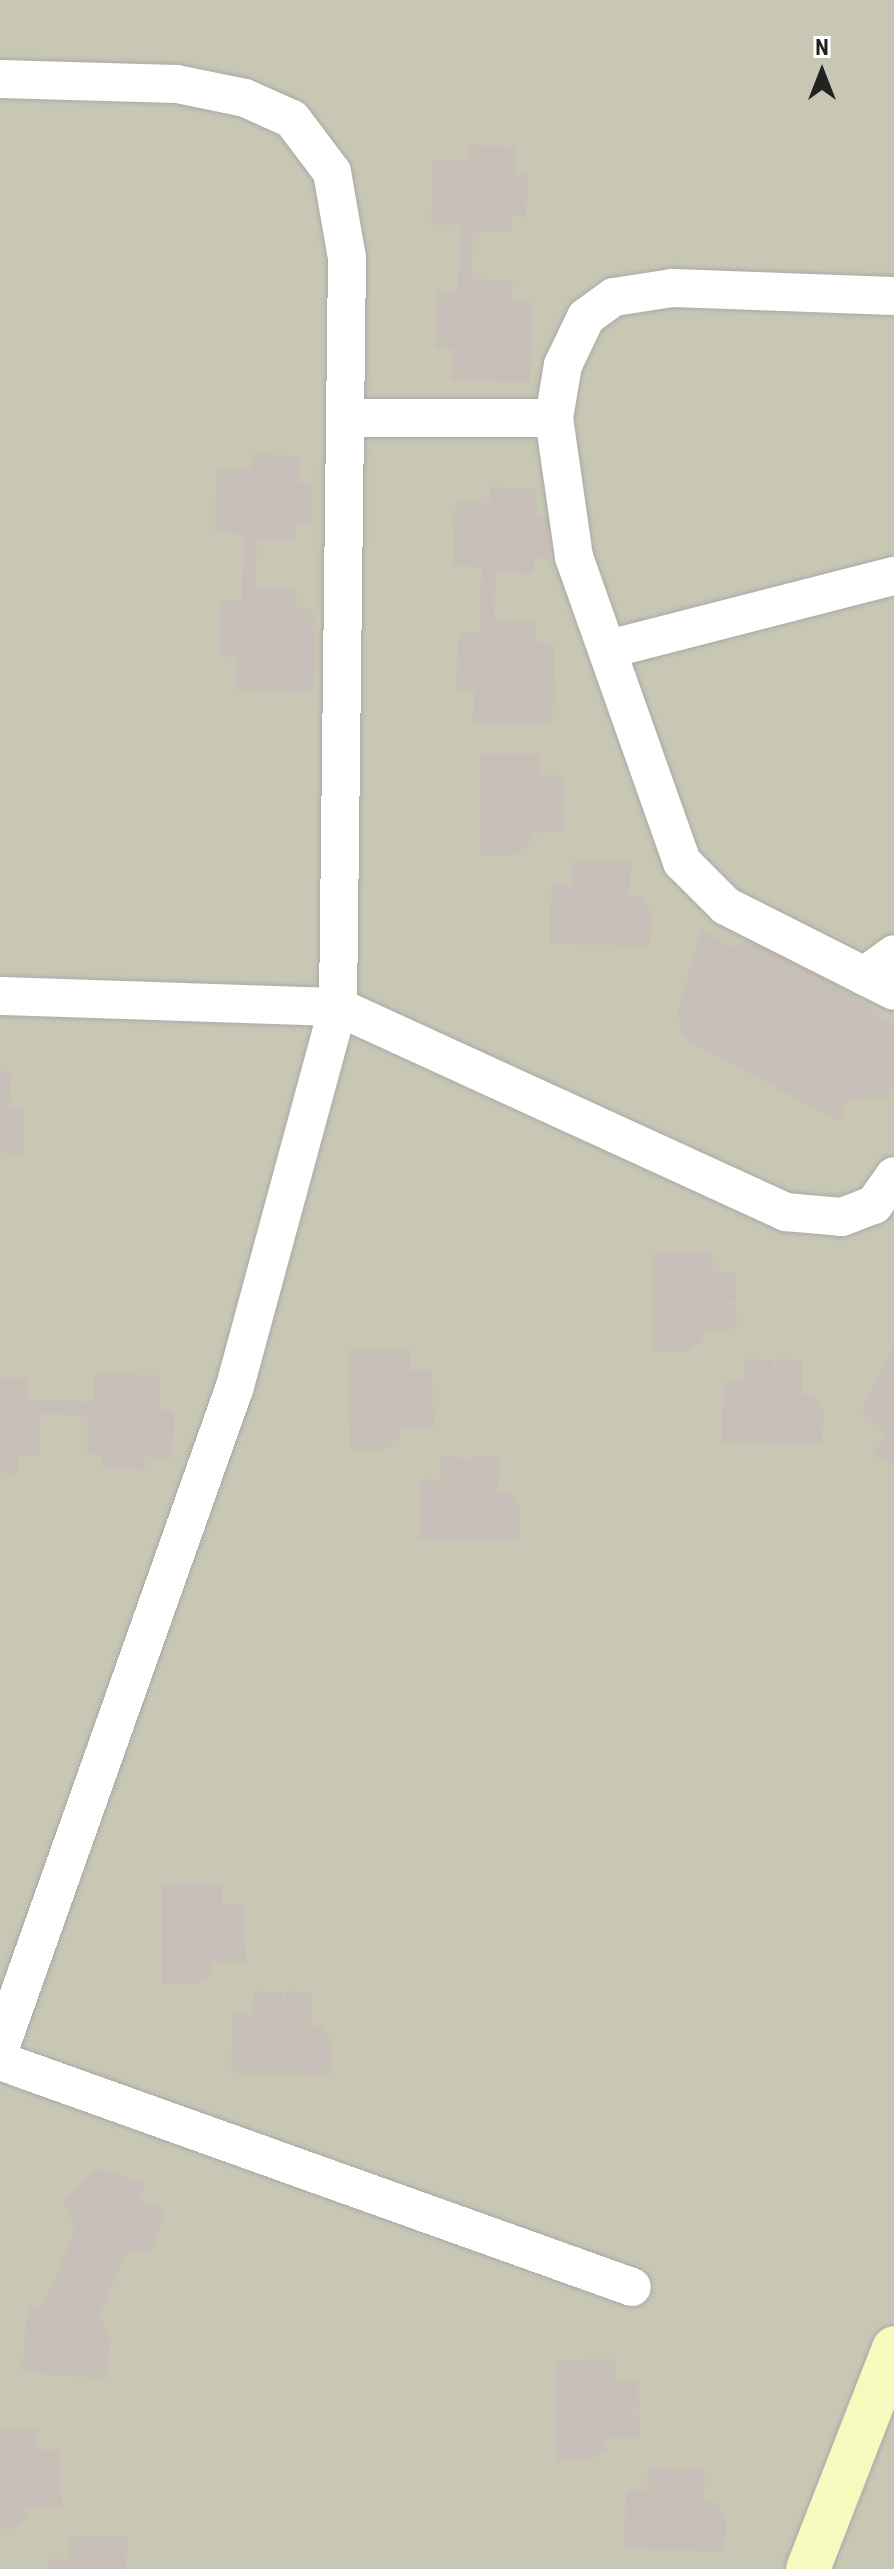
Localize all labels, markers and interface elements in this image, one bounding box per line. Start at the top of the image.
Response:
north arrow [782,32,862,112]
text: N [815,35,829,60]

